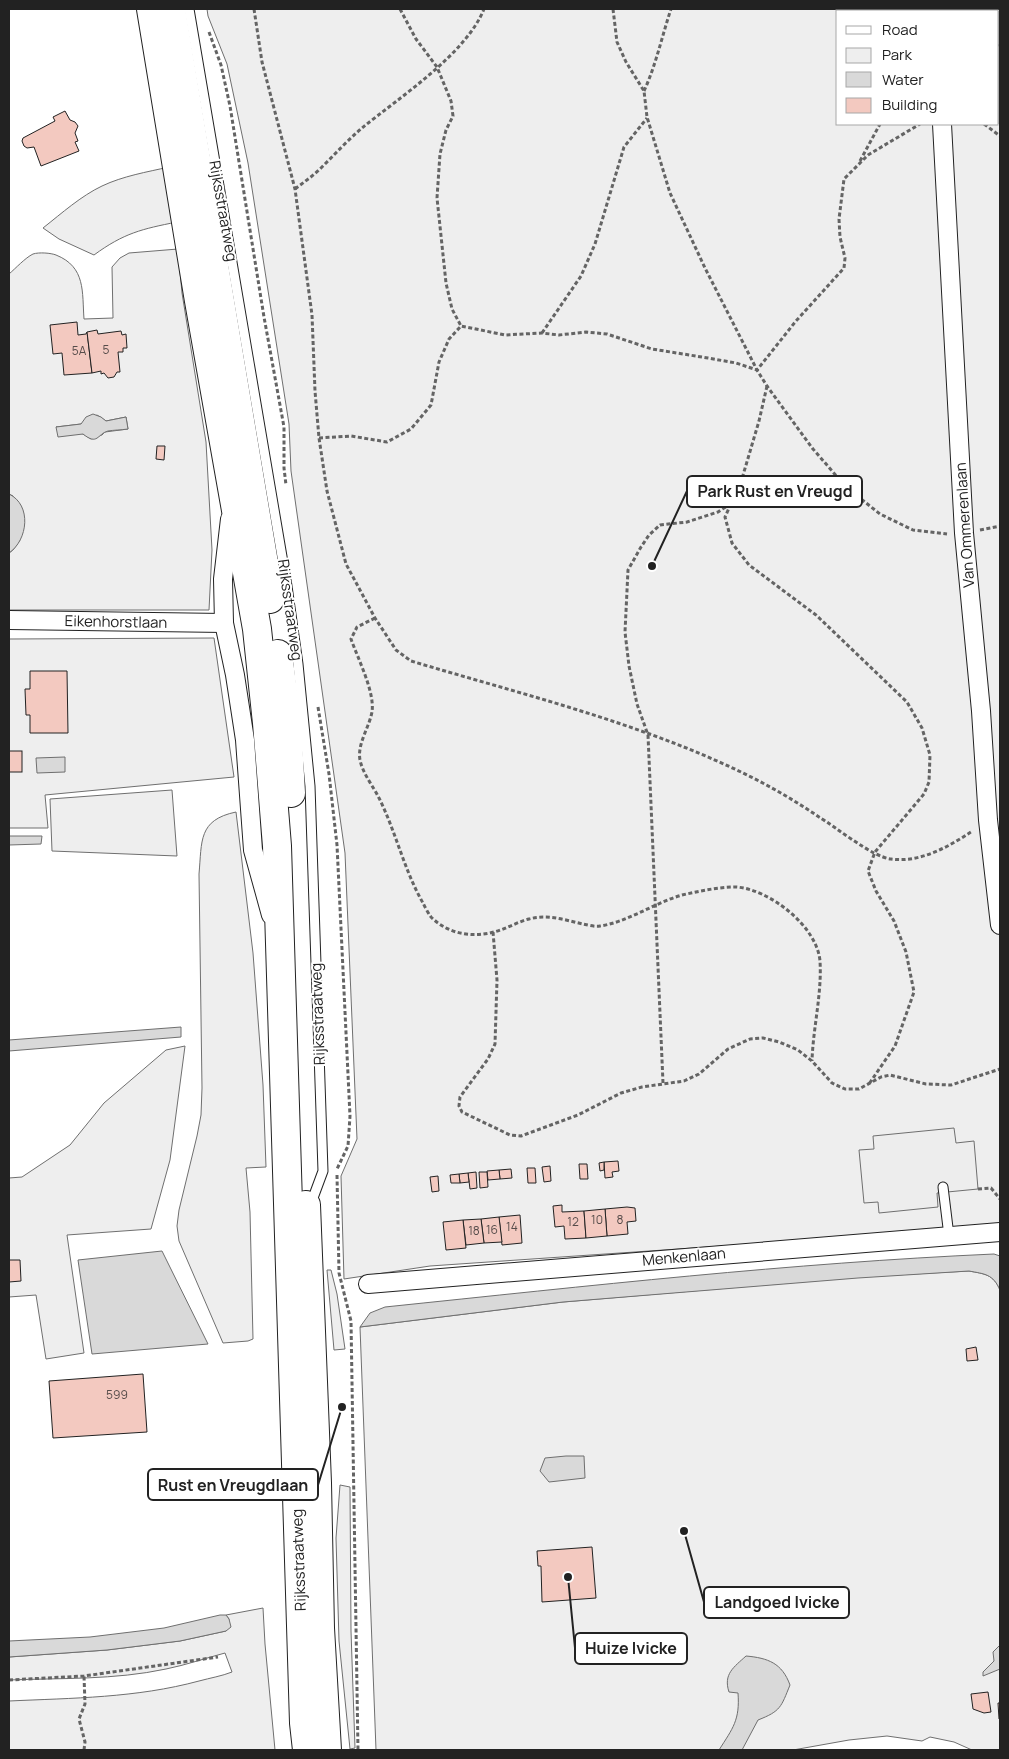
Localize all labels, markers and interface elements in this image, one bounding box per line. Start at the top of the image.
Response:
legend [836,10,999,125]
text: Road [882,19,918,40]
text: Park [882,44,912,65]
text: Water [882,69,924,90]
text: Building [882,94,937,115]
street label: Rijksstraatweg [204,159,243,263]
house number: 5 [103,341,110,358]
house number: 5A [72,342,87,359]
street label: Van Ommerenlaan [950,462,979,588]
callout: Park Rust en Vreugd [687,476,862,507]
text: Park Rust en Vreugd [697,480,853,502]
street label: Rijksstraatweg [273,558,308,662]
street label: Eikenhorstlaan [65,610,168,633]
street label: Rijksstraatweg [305,962,330,1066]
house number: 10 [591,1211,603,1228]
house number: 8 [617,1211,624,1228]
house number: 12 [567,1213,579,1230]
house number: 14 [506,1218,518,1235]
house number: 16 [486,1221,498,1238]
house number: 18 [468,1222,480,1239]
street label: Menkenlaan [641,1242,727,1271]
house number: 599 [106,1386,128,1403]
callout: Rust en Vreugdlaan [148,1469,318,1500]
text: Rust en Vreugdlaan [158,1474,308,1496]
street label: Rijksstraatweg [286,1508,311,1612]
callout: Landgoed Ivicke [704,1587,849,1618]
text: Landgoed Ivicke [714,1591,840,1613]
callout: Huize Ivicke [575,1633,687,1664]
text: Huize Ivicke [585,1637,677,1659]

